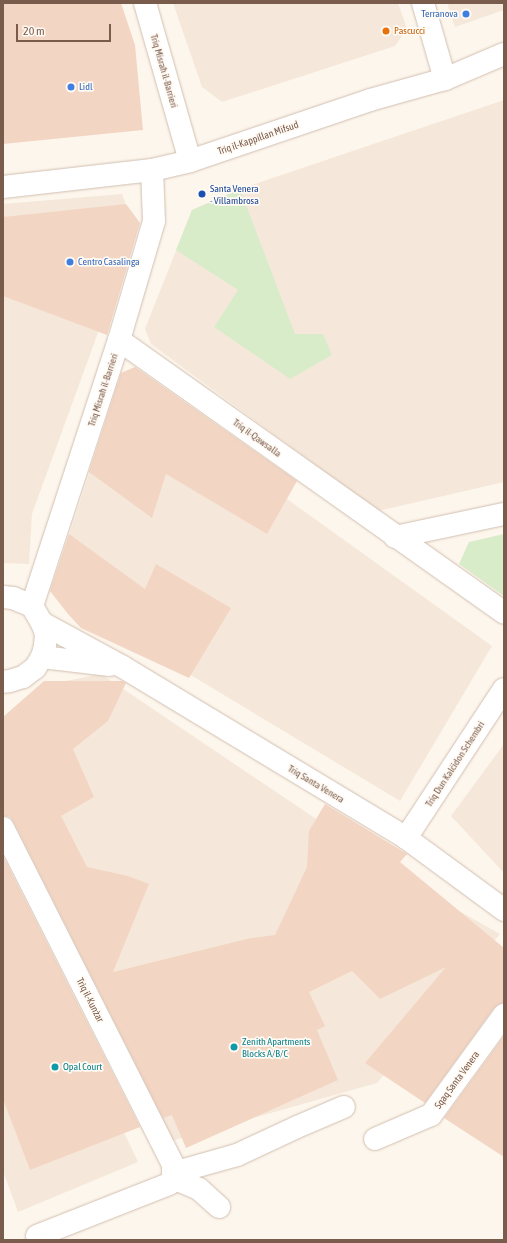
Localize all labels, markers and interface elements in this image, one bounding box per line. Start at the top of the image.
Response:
place label: Terranova [421,8,458,20]
marker: Terranova [461,9,471,19]
scale bar [18,16,113,42]
text: 20 m [23,24,45,38]
place label: Pascucci [394,25,425,37]
marker: Pascucci [381,26,391,36]
street label: Triq Misraħ il-Barrieri [148,33,180,109]
place label: Lidl [79,81,93,93]
marker: Lidl [66,82,76,92]
street label: Triq il-Kappillan Mifsud [216,119,300,157]
place label: Santa Venera - Villambrosa [210,182,259,206]
marker: Santa Venera - Villambrosa [197,189,207,199]
place label: Centro Casalinga [78,256,140,268]
marker: Centro Casalinga [65,257,75,267]
street label: Triq Misraħ il-Barrieri [86,352,120,428]
street label: Triq il-Qawsalla [230,416,284,460]
street label: Triq Dun Kalċidon Schembri [423,719,487,809]
street label: Triq Santa Venera [286,762,346,806]
street label: Triq il-Kunżar [74,976,106,1024]
place label: Zenith Apartments Blocks A/B/C [242,1035,310,1058]
marker: Zenith Apartments Blocks A/B/C [229,1042,239,1052]
street label: Sqaq Santa Venera [432,1049,482,1111]
place label: Opal Court [63,1061,102,1073]
marker: Opal Court [50,1062,60,1072]

